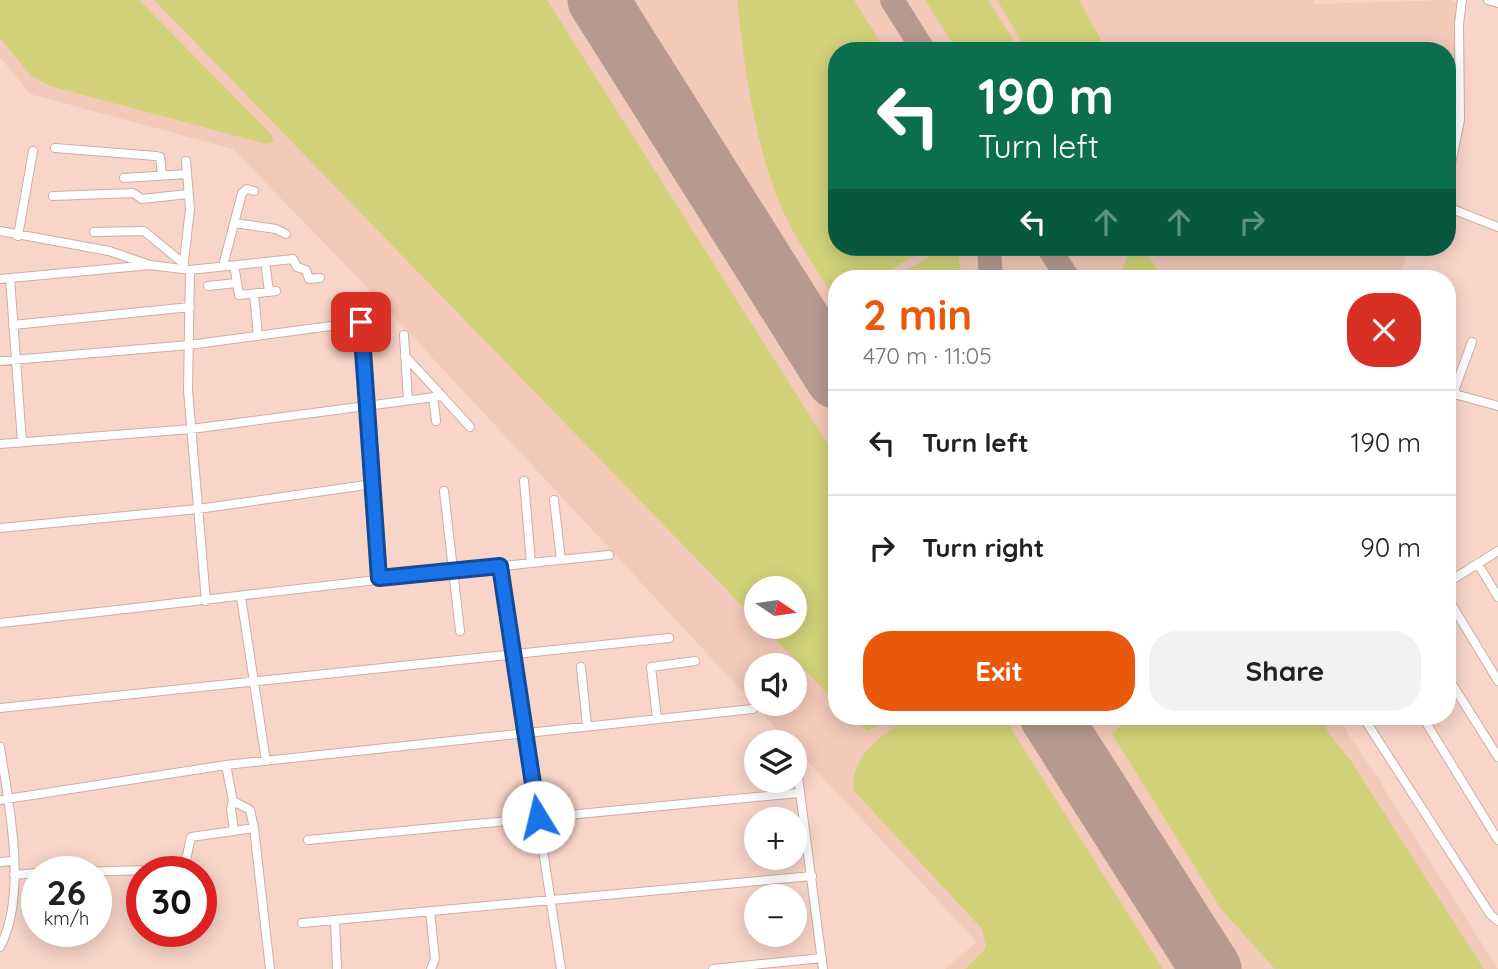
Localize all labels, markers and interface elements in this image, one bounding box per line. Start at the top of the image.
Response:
text: 190 m [978,65,1114,126]
icon: left [863,70,954,161]
text: Turn left [978,126,1099,166]
icon: left [1014,203,1052,241]
icon: ahead [1087,203,1125,241]
icon: ahead [1160,203,1198,241]
icon: right [1233,203,1271,241]
text: 2 min [863,288,972,341]
pin [331,292,391,352]
button: close [1347,293,1421,367]
icon: arrive [342,303,380,341]
text: 470 m · 11:05 [863,341,992,370]
icon: left [863,424,901,462]
text: Turn left [922,426,1029,459]
text: 190 m [1351,426,1421,459]
icon: right [863,529,901,567]
text: Turn right [922,531,1044,564]
text: 90 m [1360,531,1421,564]
north arrow [744,576,807,639]
map controls [744,576,807,947]
button: Exit [863,631,1135,711]
button: Share [1149,631,1421,711]
button: sound [744,653,807,716]
button: layers [744,730,807,793]
position arrow [501,780,575,854]
button: + [744,807,807,870]
speed limit sign: 30 [126,856,217,947]
text: 26 [47,870,86,914]
button: − [744,884,807,947]
text: km/h [44,907,89,930]

